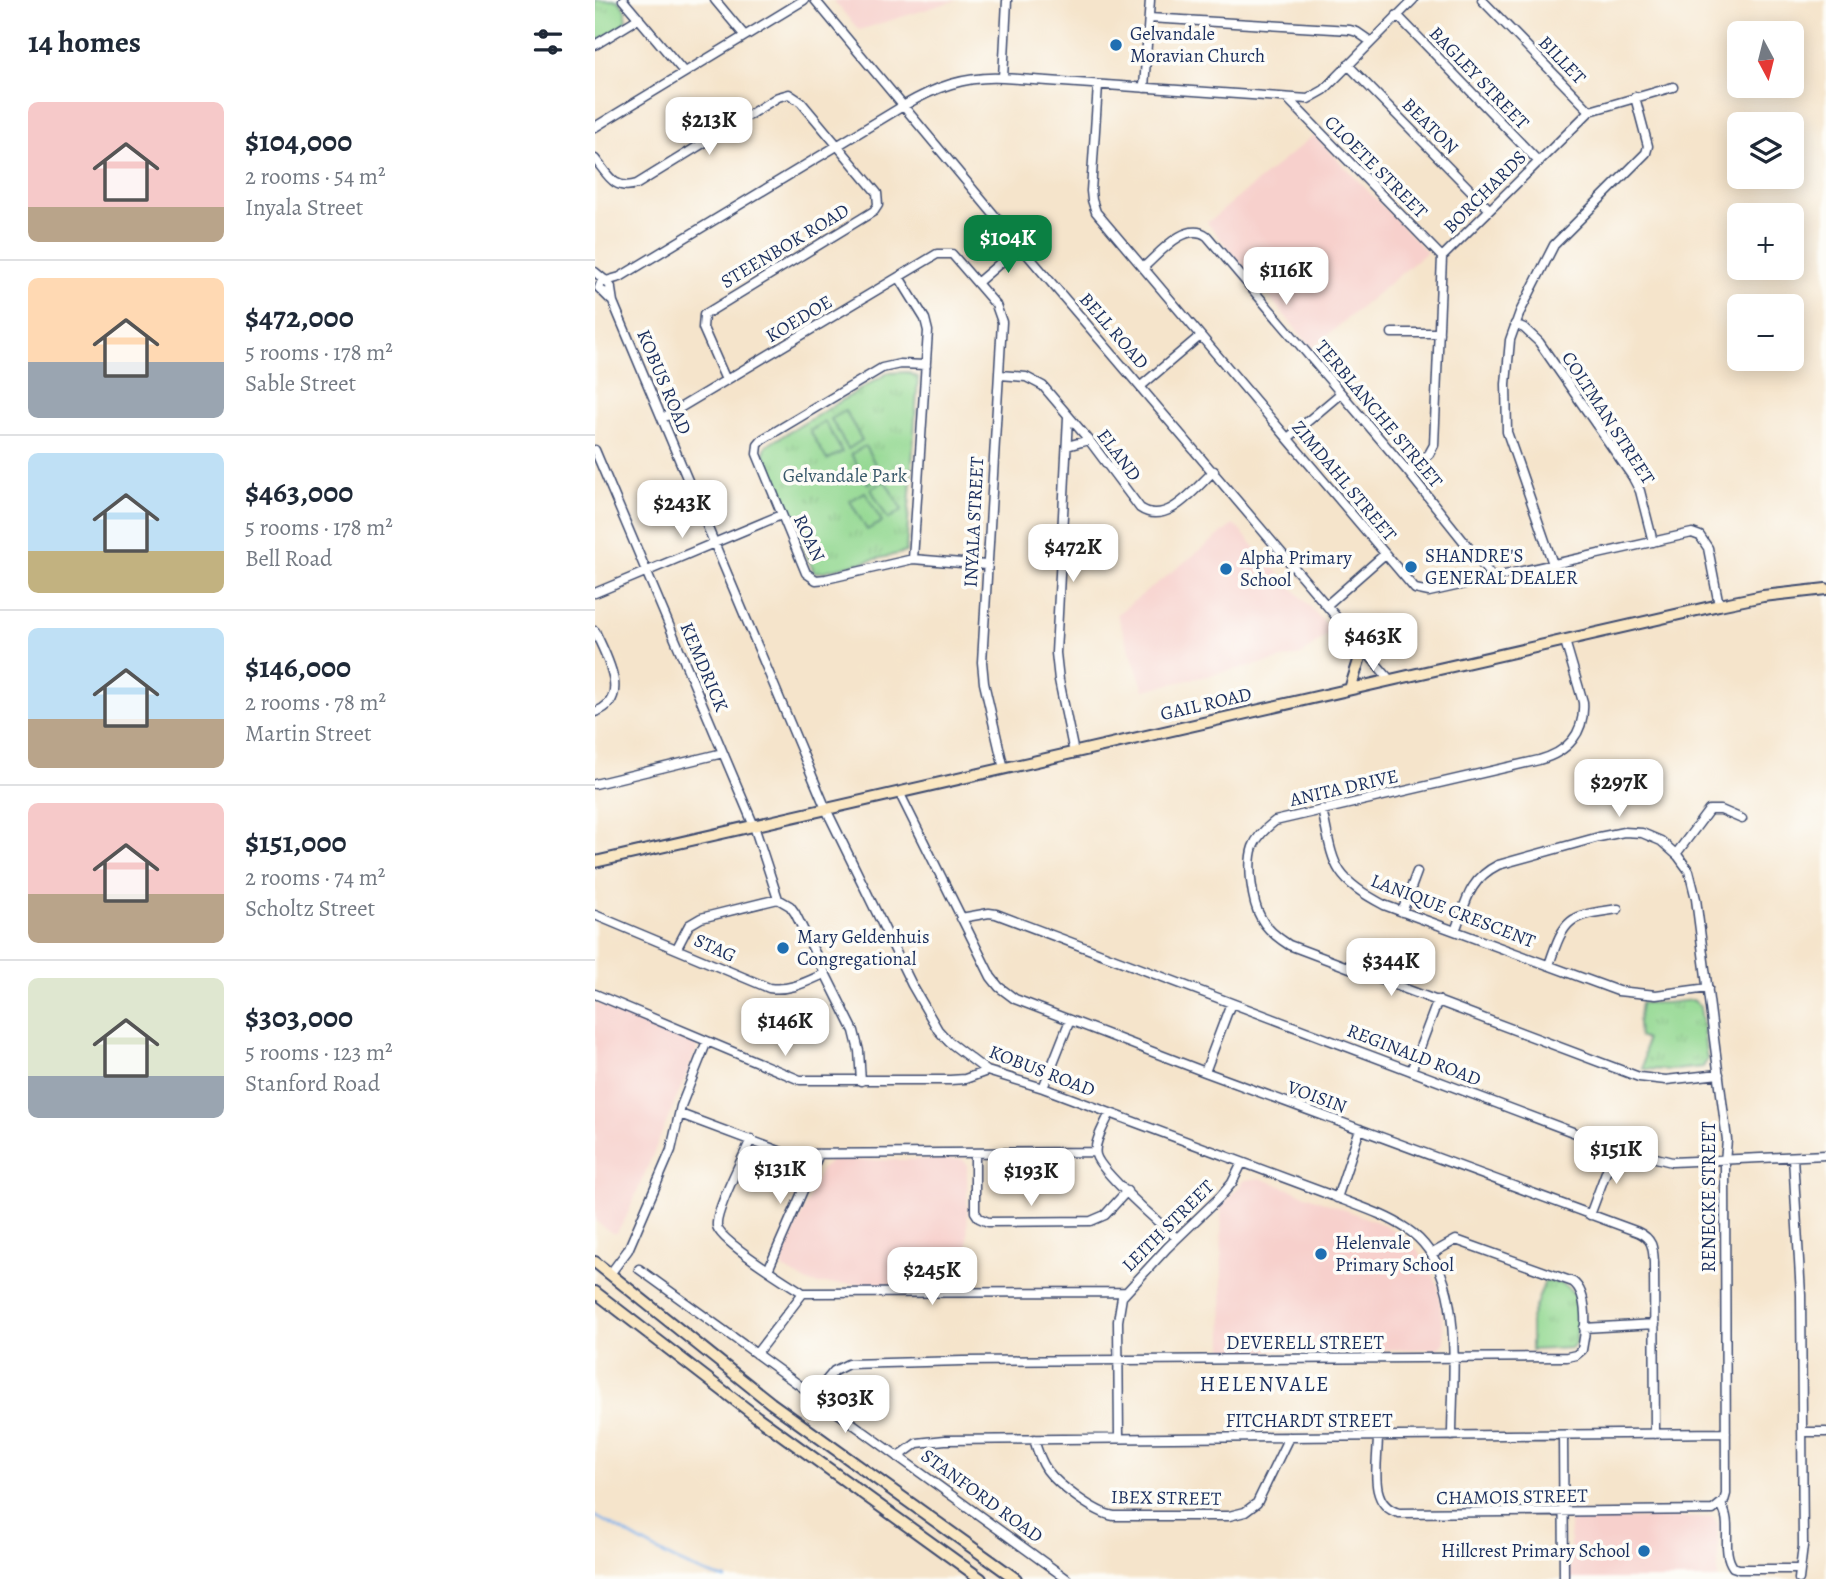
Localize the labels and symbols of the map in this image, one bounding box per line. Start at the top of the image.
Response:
place label: Gelvandale Moravian Church [1130,21,1265,69]
street label: BAGLEY STREET [1423,21,1535,136]
north arrow [1727,21,1804,98]
street label: BILLET [1532,30,1592,90]
marker: Gelvandale Moravian Church [1108,37,1124,53]
street label: BEATON [1396,92,1464,160]
pin: $213K [660,97,758,157]
street label: CLOETE STREET [1319,110,1434,225]
street label: BORCHARDS [1438,145,1532,239]
street label: STEENBOK ROAD [716,197,854,295]
pin: $104K [959,216,1057,275]
pin: $116K [1237,247,1335,307]
street label: BELL ROAD [1073,287,1155,375]
street label: KOEDOE [761,289,837,349]
street label: KOBUS ROAD [630,326,698,438]
street label: TERBLANCHE STREET [1309,335,1449,494]
street label: COLTMAN STREET [1555,347,1661,490]
street label: ZIMDAHL STREET [1286,415,1403,548]
street label: ELAND [1091,423,1147,487]
street label: INYALA STREET [958,455,990,588]
park label: Gelvandale Park [783,463,908,489]
pin: $243K [633,480,731,540]
street label: ROAN [787,510,831,566]
pin: $472K [1024,524,1122,584]
place label: SHANDRE'S GENERAL DEALER [1425,543,1578,591]
place label: Alpha Primary School [1239,545,1352,593]
marker: SHANDRE'S GENERAL DEALER [1403,559,1419,575]
marker: Alpha Primary School [1218,561,1234,577]
pin: $463K [1324,614,1422,673]
street label: KEMDRICK [673,618,735,716]
street label: GAIL ROAD [1158,681,1254,727]
pin: $297K [1570,760,1668,819]
street label: ANITA DRIVE [1286,763,1401,813]
street label: LANIQUE CRESCENT [1367,868,1540,955]
place label: Mary Geldenhuis Congregational [797,924,930,972]
street label: STAG [690,927,740,969]
pin: $344K [1342,939,1440,998]
marker: Mary Geldenhuis Congregational [775,940,791,956]
pin: $146K [736,998,834,1058]
street label: REGINALD ROAD [1343,1017,1485,1093]
street label: KOBUS ROAD [985,1039,1099,1103]
street label: VOISIN [1283,1074,1351,1120]
street label: RENECKE STREET [1696,1121,1722,1273]
pin: $151K [1567,1126,1665,1186]
pin: $131K [731,1146,829,1206]
pin: $193K [982,1148,1080,1208]
street label: LEITH STREET [1116,1174,1220,1278]
place label: Helenvale Primary School [1335,1230,1454,1278]
marker: Helenvale Primary School [1313,1246,1329,1262]
pin: $245K [883,1248,981,1307]
street label: DEVERELL STREET [1226,1330,1385,1356]
district label: HELENVALE [1200,1370,1330,1398]
pin: $303K [796,1376,894,1435]
street label: FITCHARDT STREET [1225,1408,1393,1434]
street label: STANFORD ROAD [916,1443,1048,1549]
street label: CHAMOIS STREET [1436,1483,1589,1511]
street label: IBEX STREET [1111,1484,1222,1512]
place label: Hillcrest Primary School [1441,1538,1630,1564]
marker: Hillcrest Primary School [1636,1543,1652,1559]

